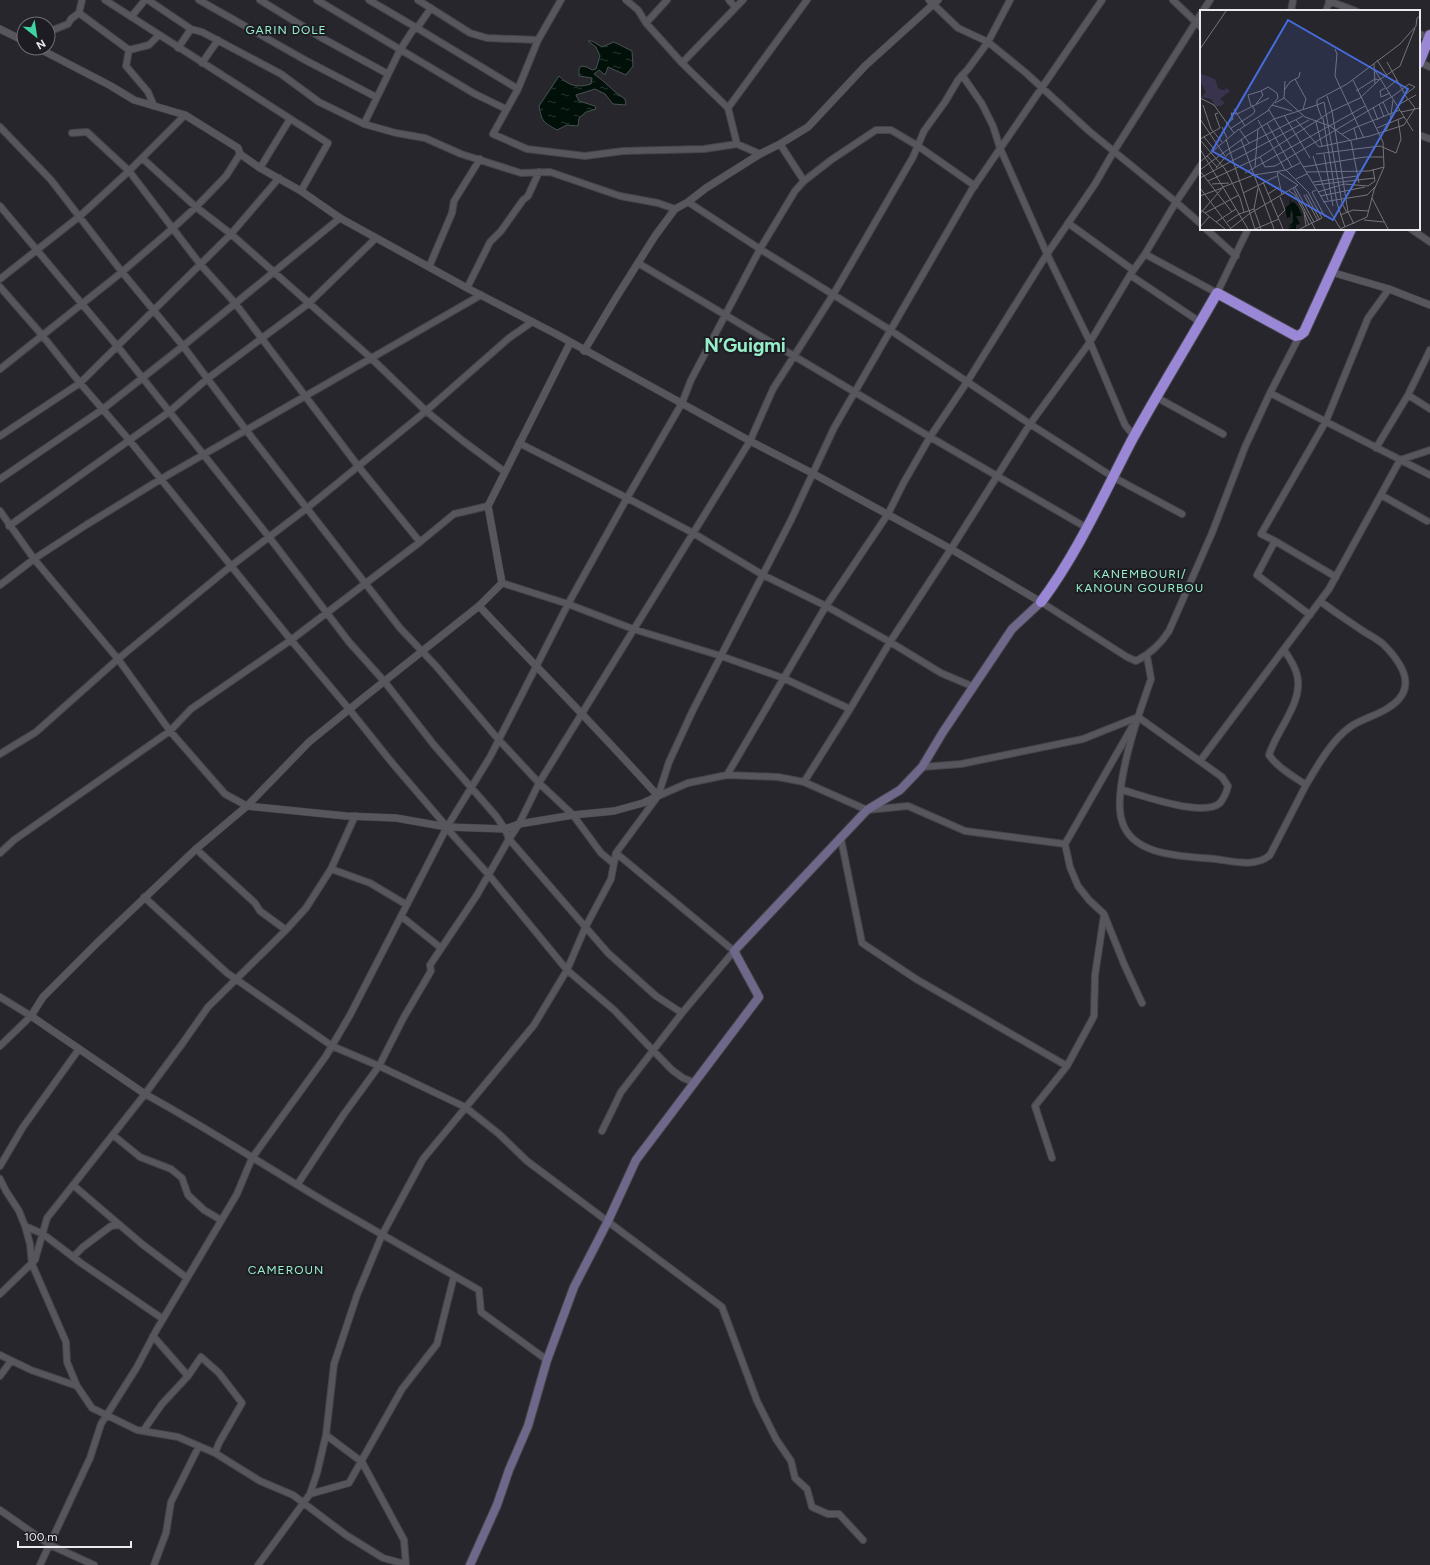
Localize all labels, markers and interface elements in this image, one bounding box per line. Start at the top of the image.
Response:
inset map [1200,10,1420,230]
north arrow [16,16,56,56]
district label: GARIN DOLE [245,23,327,37]
text: N [34,36,48,52]
district label: N’Guigmi [704,334,786,357]
district label: KANEMBOURI/ KANOUN GOURBOU [1076,567,1204,595]
district label: CAMEROUN [248,1263,324,1277]
scale bar [18,1523,131,1549]
text: 100 m [24,1530,58,1544]

